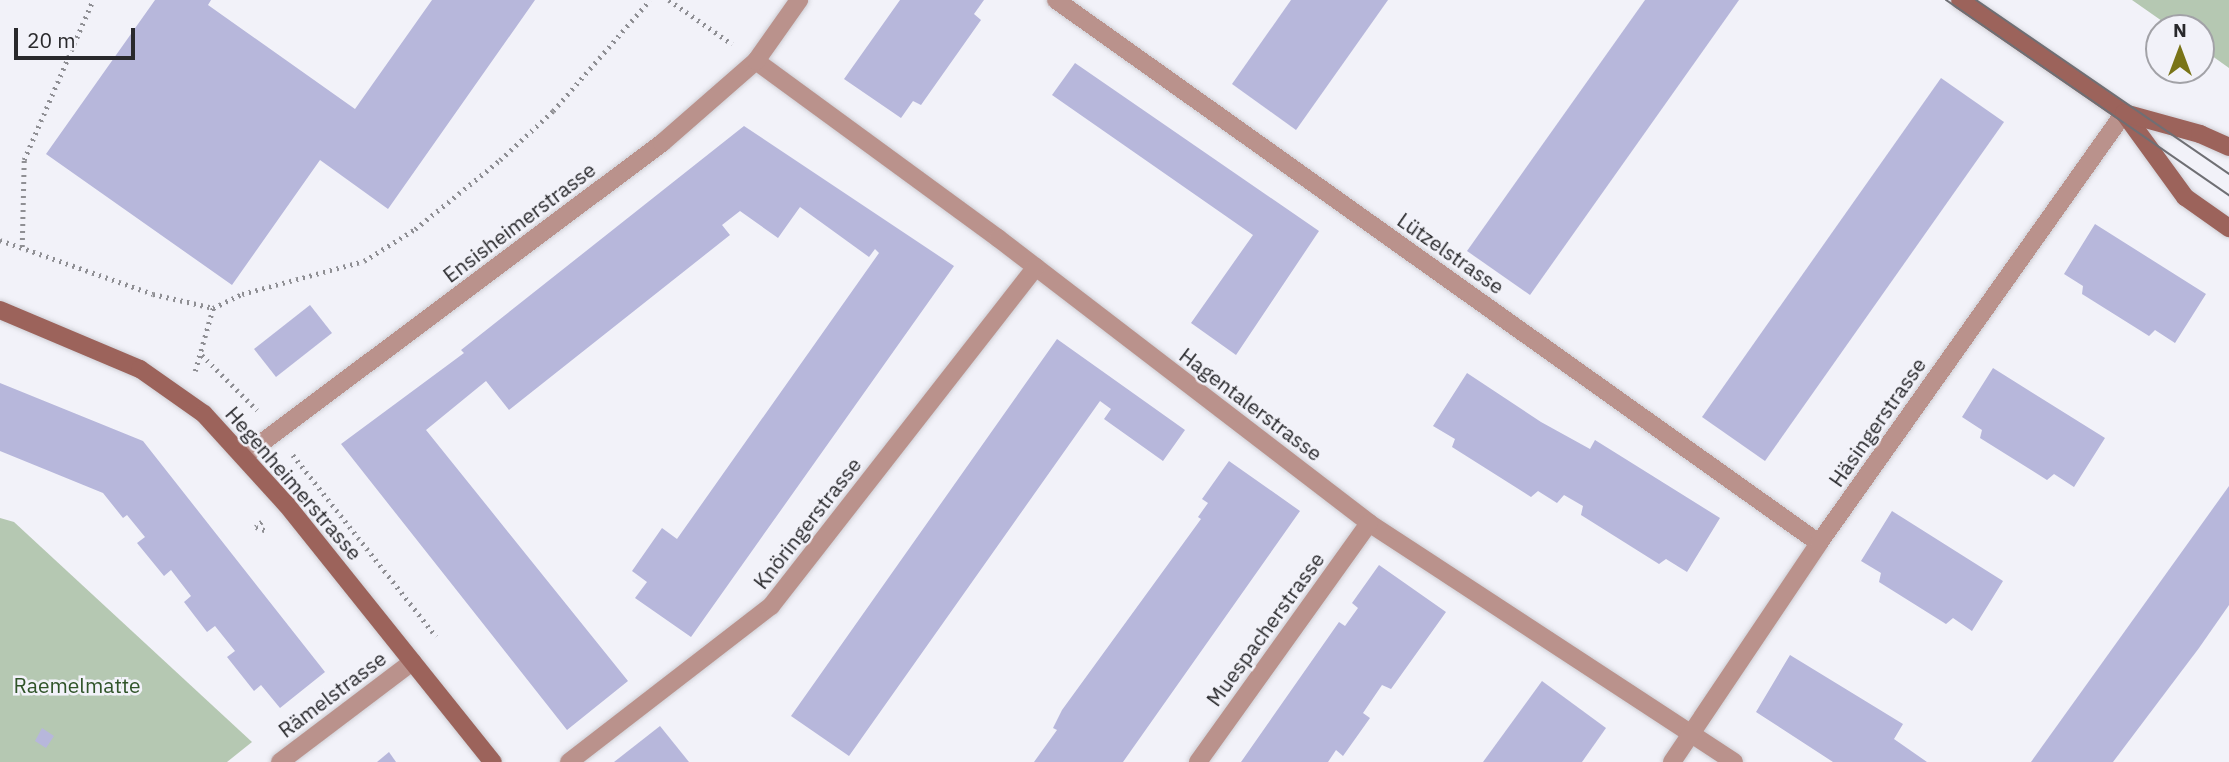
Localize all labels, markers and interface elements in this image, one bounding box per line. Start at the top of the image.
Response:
scale bar [18,14,138,58]
north arrow [2145,14,2215,84]
text: N [2173,18,2187,42]
text: 20 m [27,26,76,54]
street label: Ensisheimerstrasse [438,156,600,288]
street label: Lützelstrasse [1393,207,1509,299]
street label: Hagentalerstrasse [1175,342,1327,466]
street label: Häsingerstrasse [1823,353,1931,491]
street label: Hegenheimerstrasse [220,401,368,565]
street label: Knöringerstrasse [748,452,866,594]
street label: Muespacherstrasse [1201,547,1329,711]
street label: Rämelstrasse [273,645,391,743]
park label: Raemelmatte [13,672,141,698]

